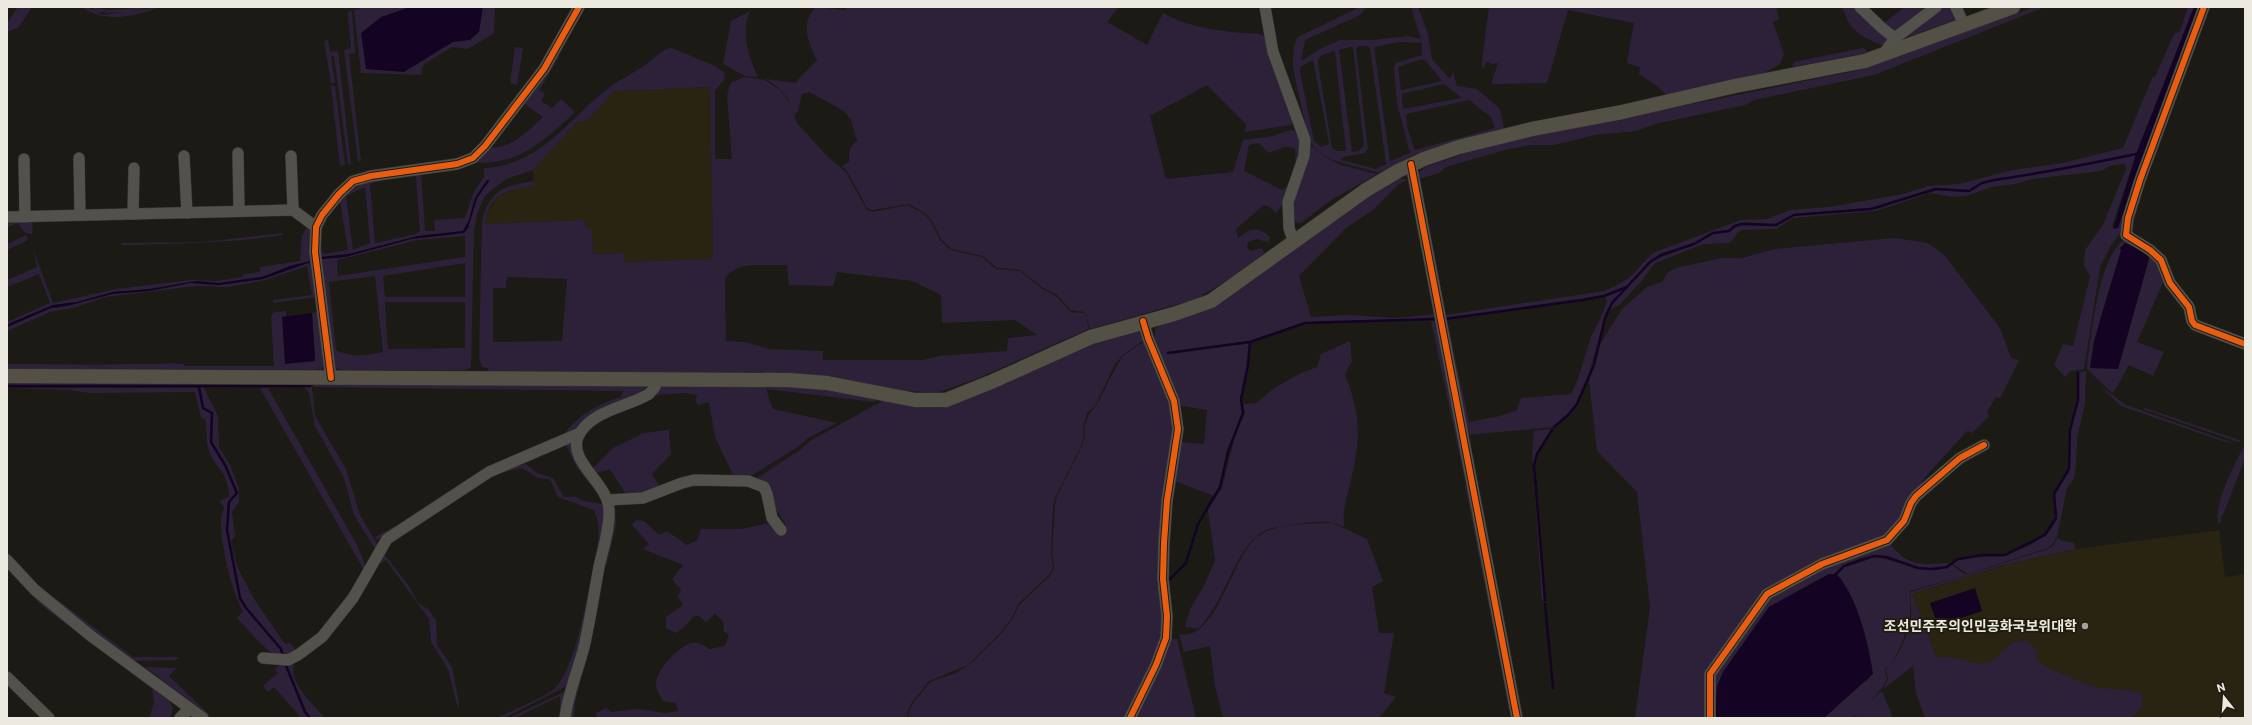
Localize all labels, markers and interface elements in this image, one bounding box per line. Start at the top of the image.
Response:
place label: 조선민주주의인민공화국보위대학 [1884,617,2077,634]
marker: 조선민주주의인민공화국보위대학 [2080,621,2090,631]
north arrow [2204,677,2244,717]
text: N [2215,680,2227,694]

